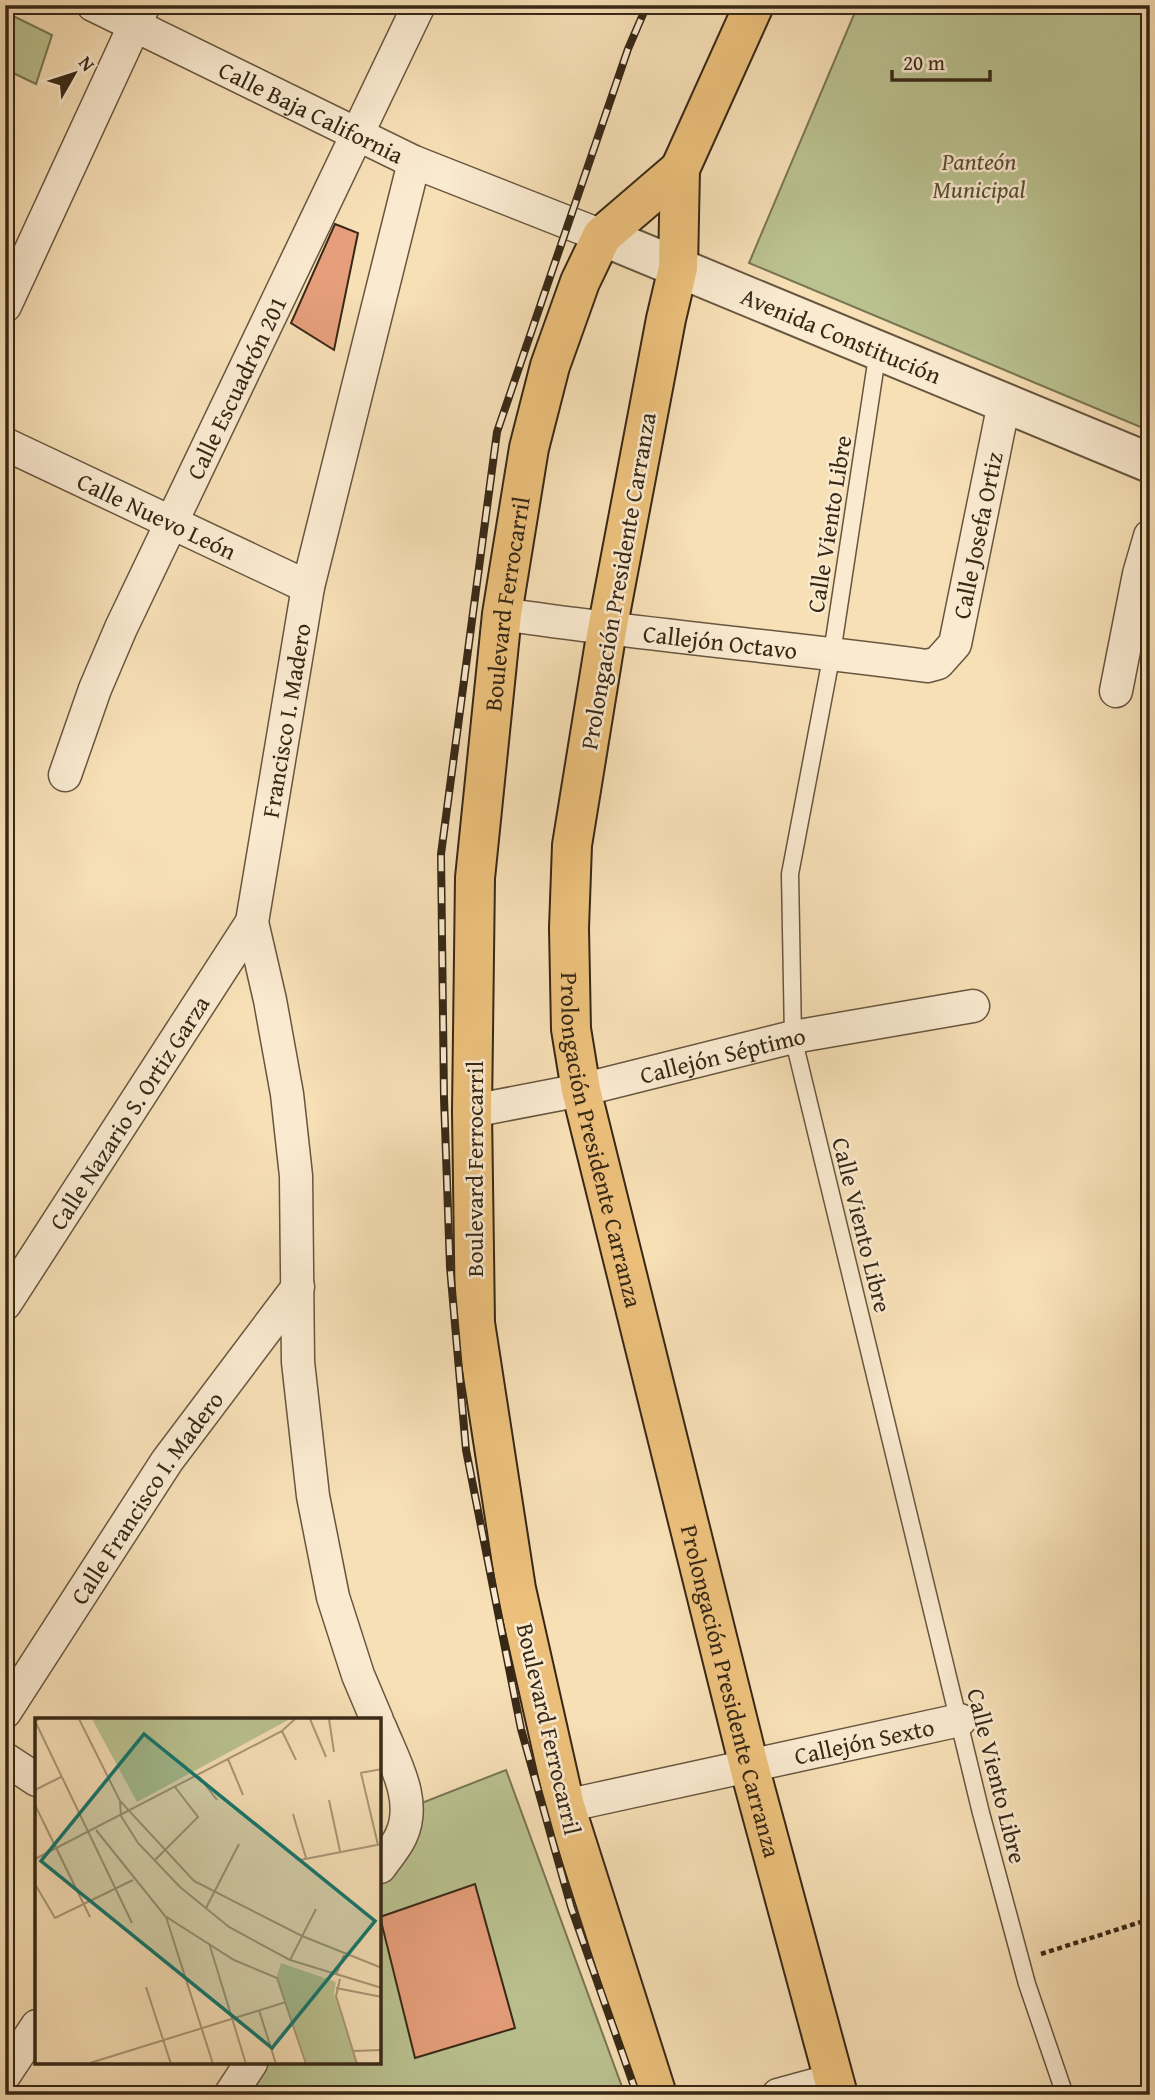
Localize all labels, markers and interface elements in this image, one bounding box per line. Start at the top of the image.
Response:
north arrow [38,38,108,108]
scale bar [892,38,990,82]
text: 20 m [903,47,945,78]
text: N [72,50,102,77]
street label: Calle Baja California [213,52,410,172]
park label: Panteón Municipal [933,144,1026,207]
street label: Avenida Constitución [736,278,947,392]
street label: Calle Escuadrón 201 [177,290,295,485]
street label: Prolongación Presidente Carranza [571,409,665,752]
street label: Calle Viento Libre [798,433,860,615]
street label: Calle Josefa Ortiz [943,449,1011,622]
street label: Calle Nuevo León [72,463,243,568]
street label: Boulevard Ferrocarril [475,494,538,713]
street label: Callejón Octavo [641,615,799,668]
street label: Francisco I. Madero [252,621,319,820]
street label: Prolongación Presidente Carranza [552,972,652,1312]
street label: Calle Nazario S. Ortiz Garza [40,988,218,1237]
street label: Callejón Séptimo [636,1018,808,1092]
street label: Boulevard Ferrocarril [457,1061,492,1277]
street label: Calle Viento Libre [823,1134,901,1316]
street label: Calle Francisco I. Madero [62,1383,231,1611]
street label: Prolongación Presidente Carranza [672,1521,791,1862]
street label: Boulevard Ferrocarril [508,1620,590,1839]
street label: Calle Viento Libre [958,1685,1036,1867]
street label: Callejón Sexto [791,1709,937,1773]
inset map [35,1718,382,2065]

